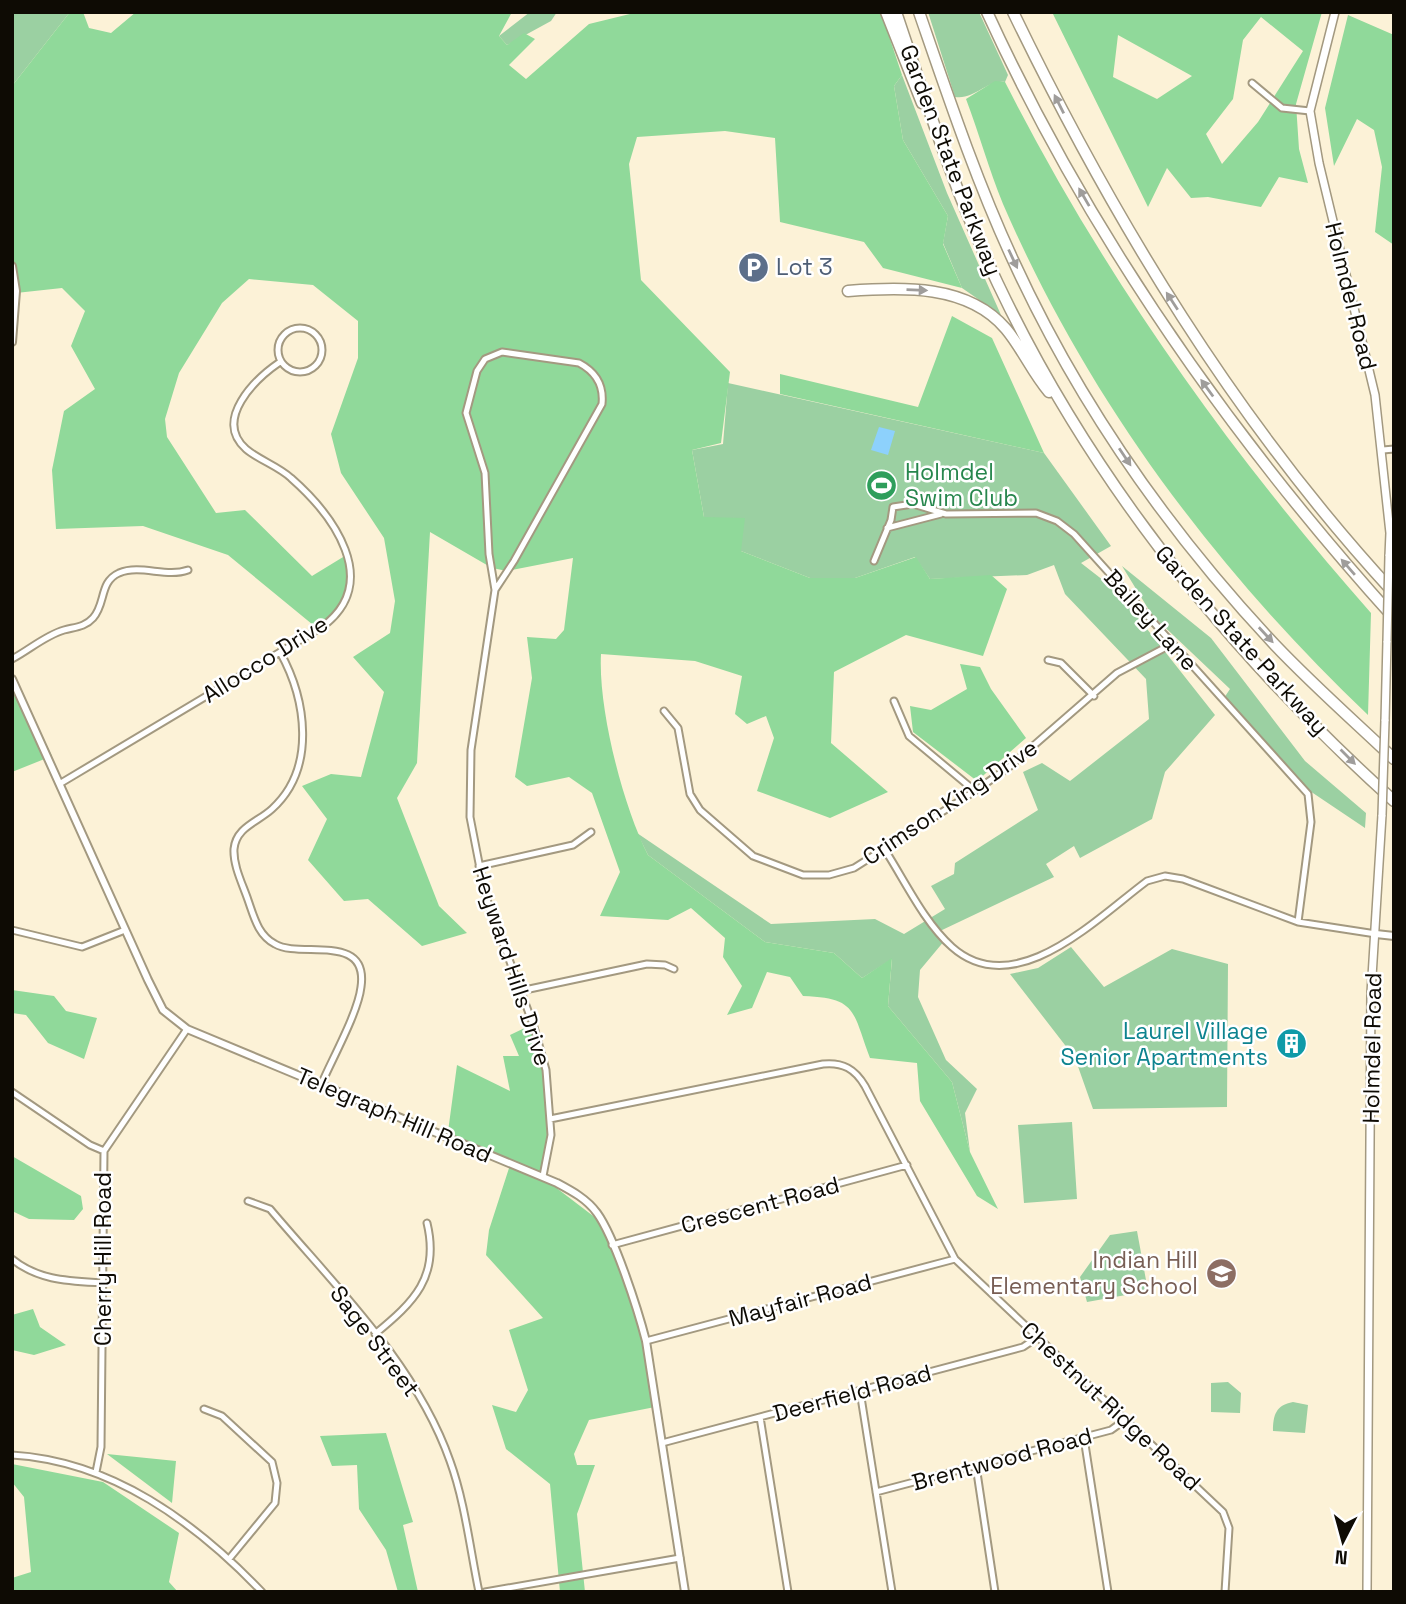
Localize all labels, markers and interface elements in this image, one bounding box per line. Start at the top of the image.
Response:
street label: Garden State Parkway [893,40,1009,280]
one-way arrow [1053,94,1064,114]
one-way arrow [1078,188,1090,207]
street label: Holmdel Road [1318,219,1384,373]
one-way arrow [1007,249,1019,269]
parking icon: Lot 3 [736,250,770,284]
place label: Lot 3 [776,252,833,282]
one-way arrow [906,285,928,296]
one-way arrow [1165,292,1178,311]
one-way arrow [1200,379,1214,398]
one-way arrow [1118,448,1132,466]
place label: Holmdel Swim Club [905,457,1018,513]
sports icon: Holmdel Swim Club [865,468,899,502]
street label: Garden State Parkway [1149,539,1335,741]
one-way arrow [1340,558,1356,576]
street label: Bailey Lane [1097,563,1205,677]
street label: Allocco Drive [197,608,333,710]
one-way arrow [1258,626,1274,643]
street label: Crimson King Drive [857,732,1043,872]
one-way arrow [1340,749,1356,765]
street label: Heyward Hills Drive [466,862,558,1070]
street label: Holmdel Road [1356,972,1388,1124]
place label: Laurel Village Senior Apartments [1060,1016,1268,1072]
building icon: Laurel Village Senior Apartments [1274,1027,1308,1061]
street label: Telegraph Hill Road [292,1060,496,1170]
street label: Crescent Road [677,1169,843,1241]
street label: Cherry Hill Road [88,1172,118,1346]
place label: Indian Hill Elementary School [990,1245,1198,1301]
school or university icon: Indian Hill Elementary School [1204,1256,1238,1290]
street label: Mayfair Road [725,1267,875,1333]
street label: Sage Street [323,1279,427,1403]
street label: Chestnut Ridge Road [1015,1315,1207,1497]
street label: Deerfield Road [769,1357,935,1429]
street label: Brentwood Road [909,1421,1095,1497]
north arrow [1308,1506,1378,1576]
text: N [1334,1544,1349,1571]

